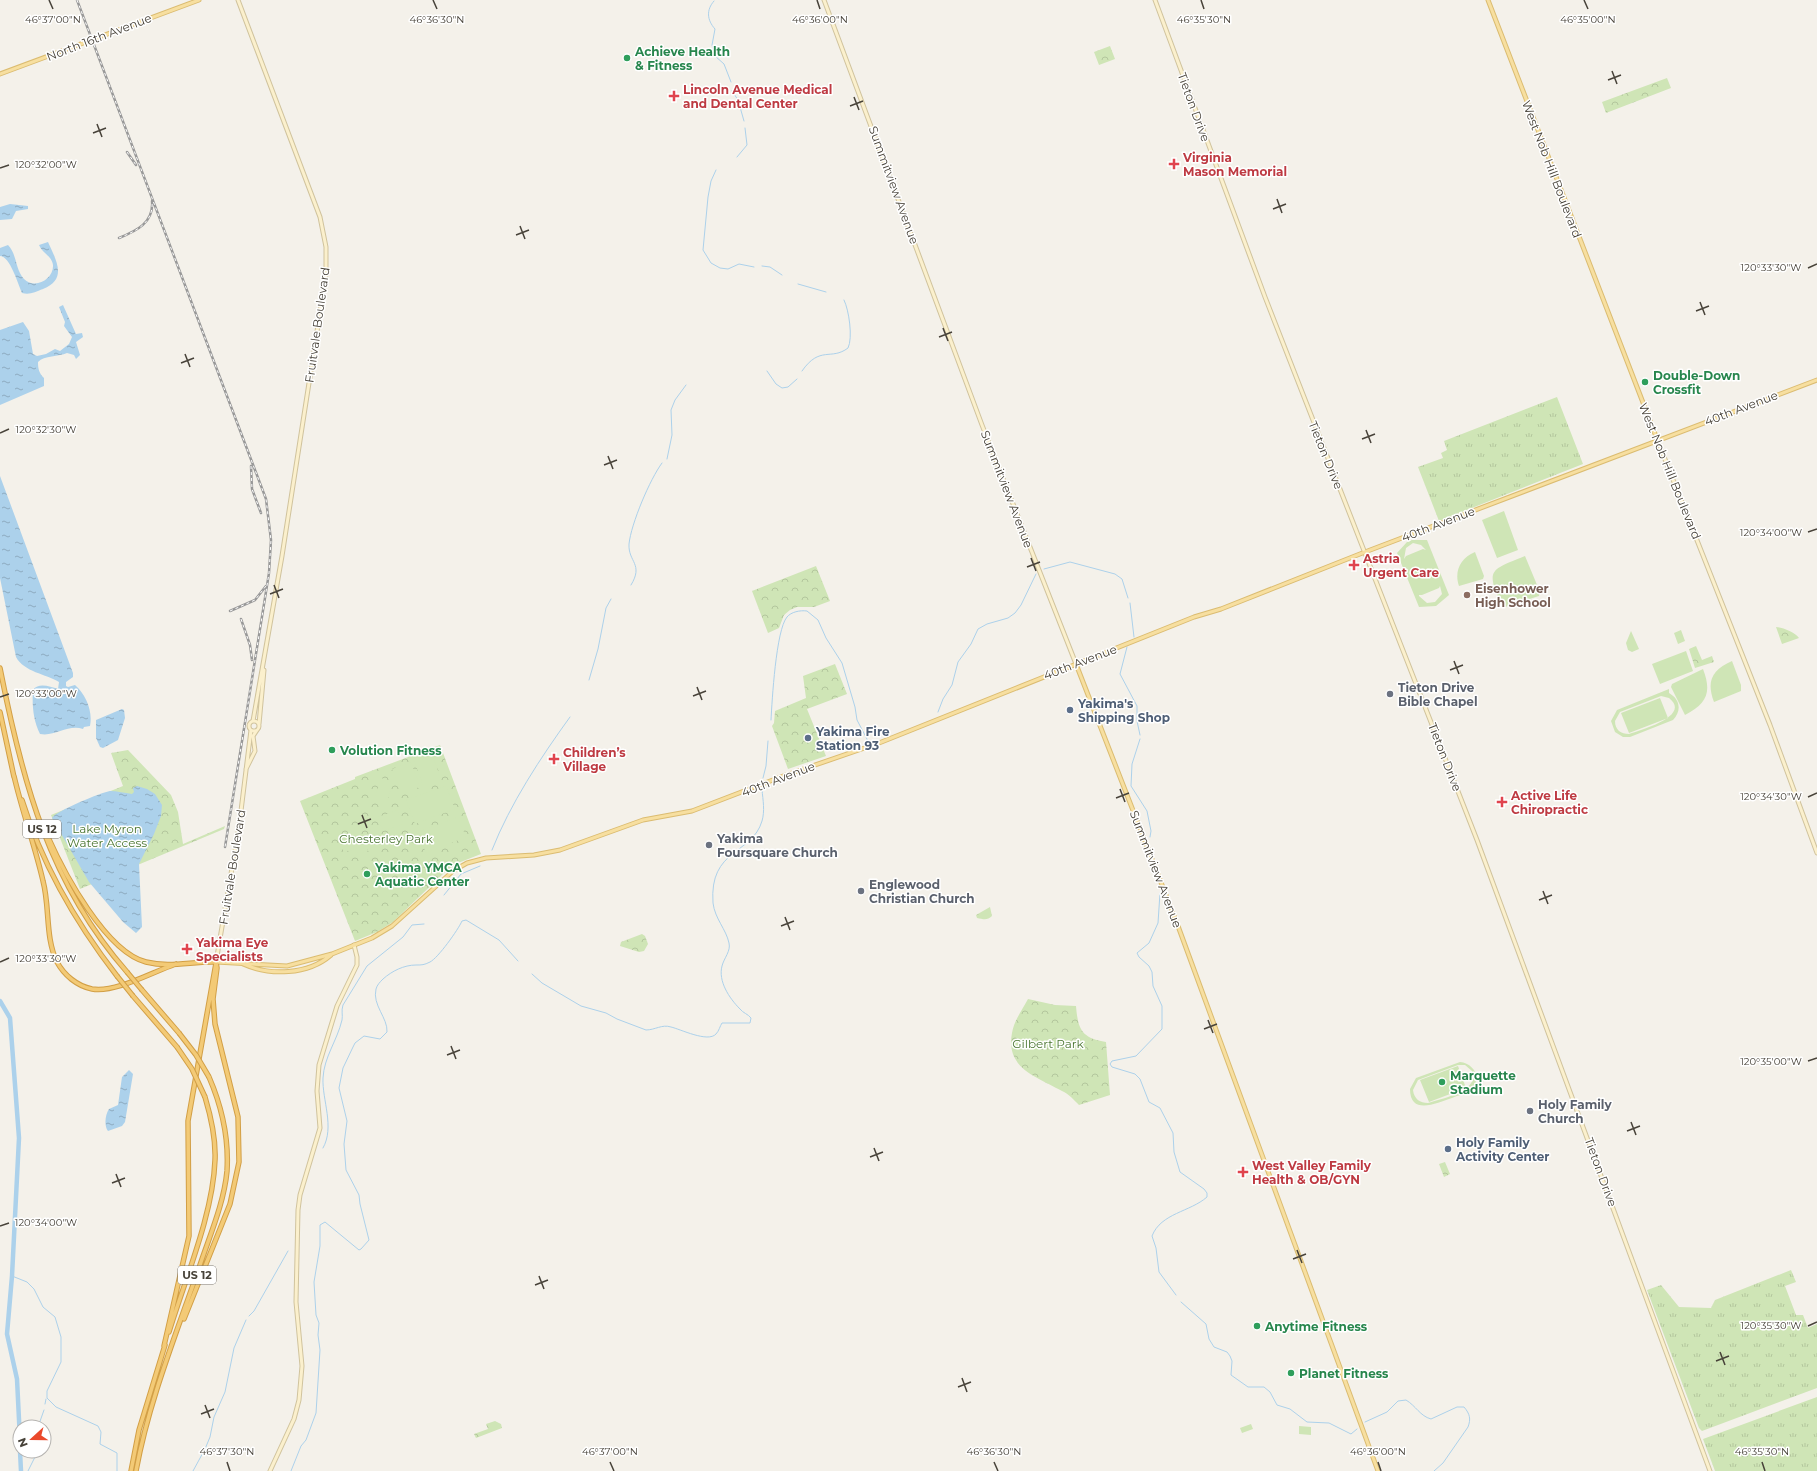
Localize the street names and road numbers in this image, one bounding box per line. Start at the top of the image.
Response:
street label: North 16th Avenue [44,10,154,64]
street label: Tieton Drive [1175,70,1213,144]
street label: West Nob Hill Boulevard [1519,98,1585,240]
street label: Summitview Avenue [866,124,922,246]
street label: Fruitvale Boulevard [301,266,333,384]
street label: 40th Avenue [1702,387,1780,429]
street label: West Nob Hill Boulevard [1636,400,1704,542]
street label: Tieton Drive [1306,419,1346,491]
street label: Summitview Avenue [978,428,1036,550]
street label: 40th Avenue [1399,503,1477,545]
street label: 40th Avenue [1041,641,1119,683]
street label: Tieton Drive [1425,721,1465,793]
street label: 40th Avenue [739,758,817,800]
street label: Fruitvale Boulevard [215,808,249,926]
street label: Summitview Avenue [1127,808,1185,930]
road number: US 12 [23,820,61,838]
street label: Tieton Drive [1582,1135,1620,1209]
road number: US 12 [178,1266,216,1284]

